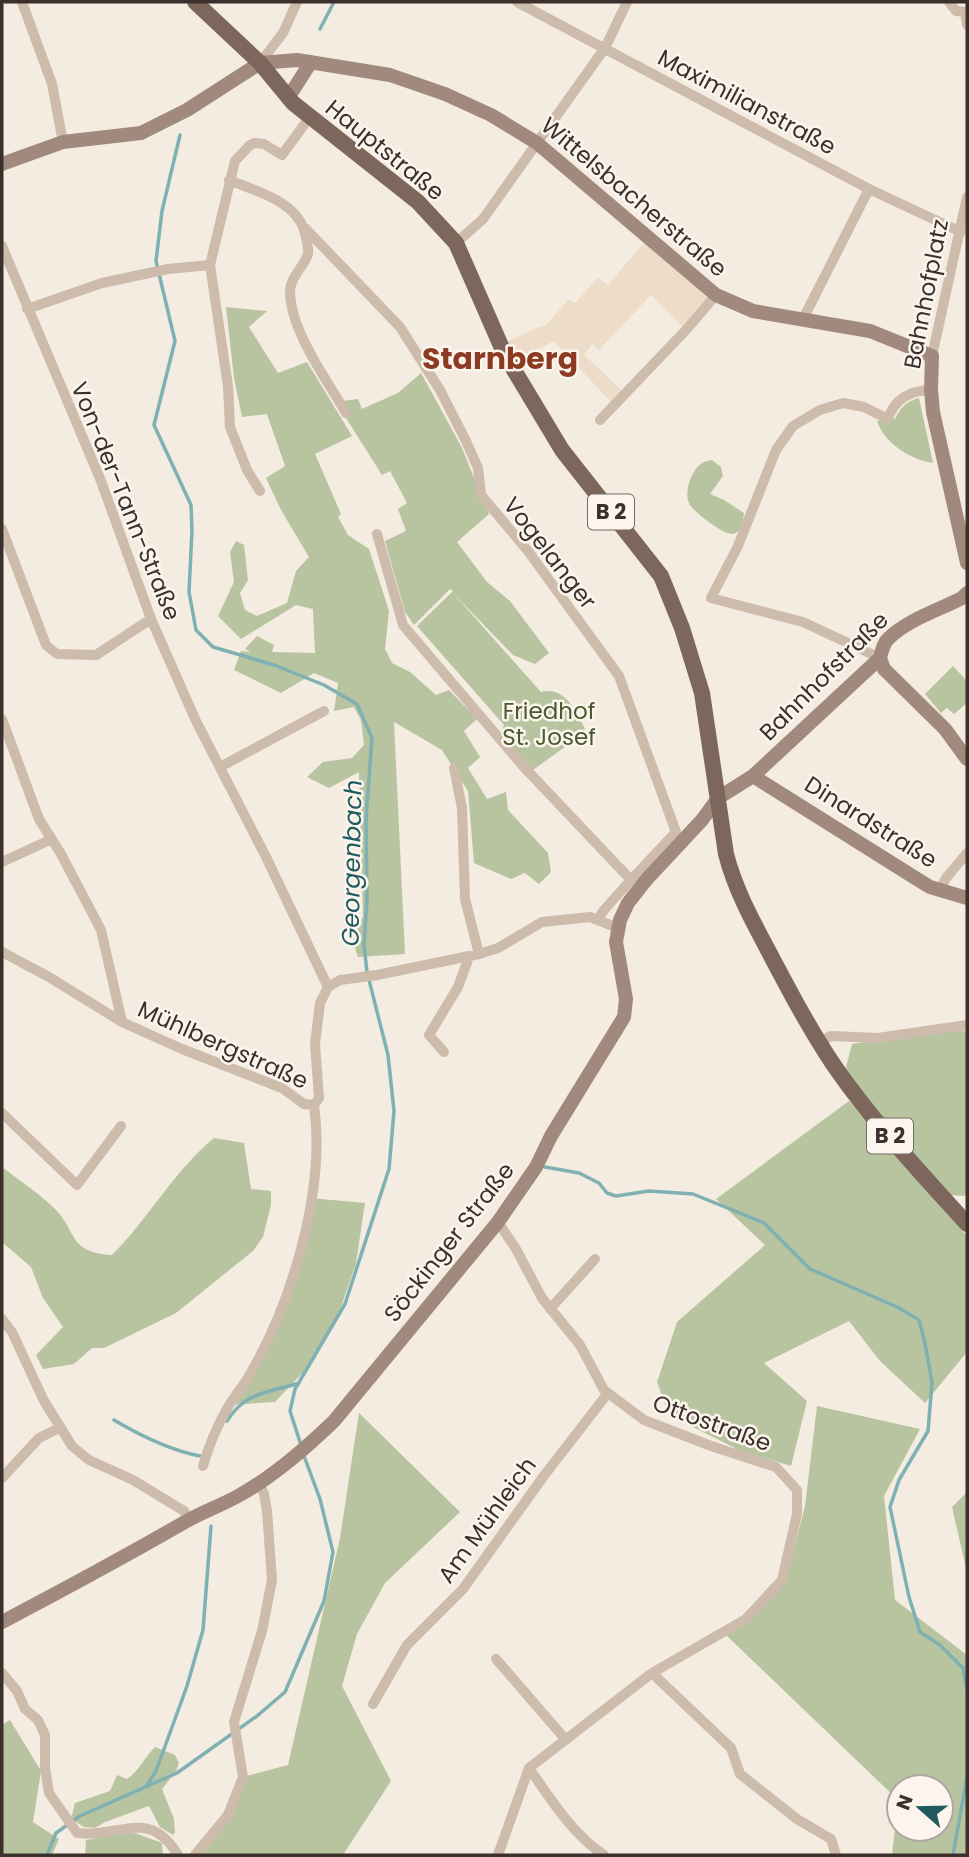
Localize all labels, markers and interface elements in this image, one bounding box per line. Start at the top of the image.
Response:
street label: Maximilianstraße [652,42,842,162]
street label: Hauptstraße [319,92,451,208]
street label: Wittelsbacherstraße [534,110,734,284]
street label: Bahnhofplatz [896,216,956,372]
district label: Starnberg [422,337,578,380]
street label: Von-der-Tann-Straße [63,377,189,625]
street label: Vogelanger [496,490,604,616]
road number: B 2 [588,494,634,530]
street label: Bahnhofstraße [752,604,896,748]
park label: Friedhof St. Josef [502,695,596,753]
street label: Dinardstraße [799,768,943,876]
water label: Georgenbach [334,779,369,947]
street label: Mühlbergstraße [133,993,313,1097]
road number: B 2 [867,1118,913,1154]
street label: Söckinger Straße [376,1155,522,1329]
street label: Ottostraße [648,1387,776,1459]
street label: Am Mühleich [430,1450,544,1590]
north arrow [885,1773,955,1843]
text: N [889,1791,920,1814]

